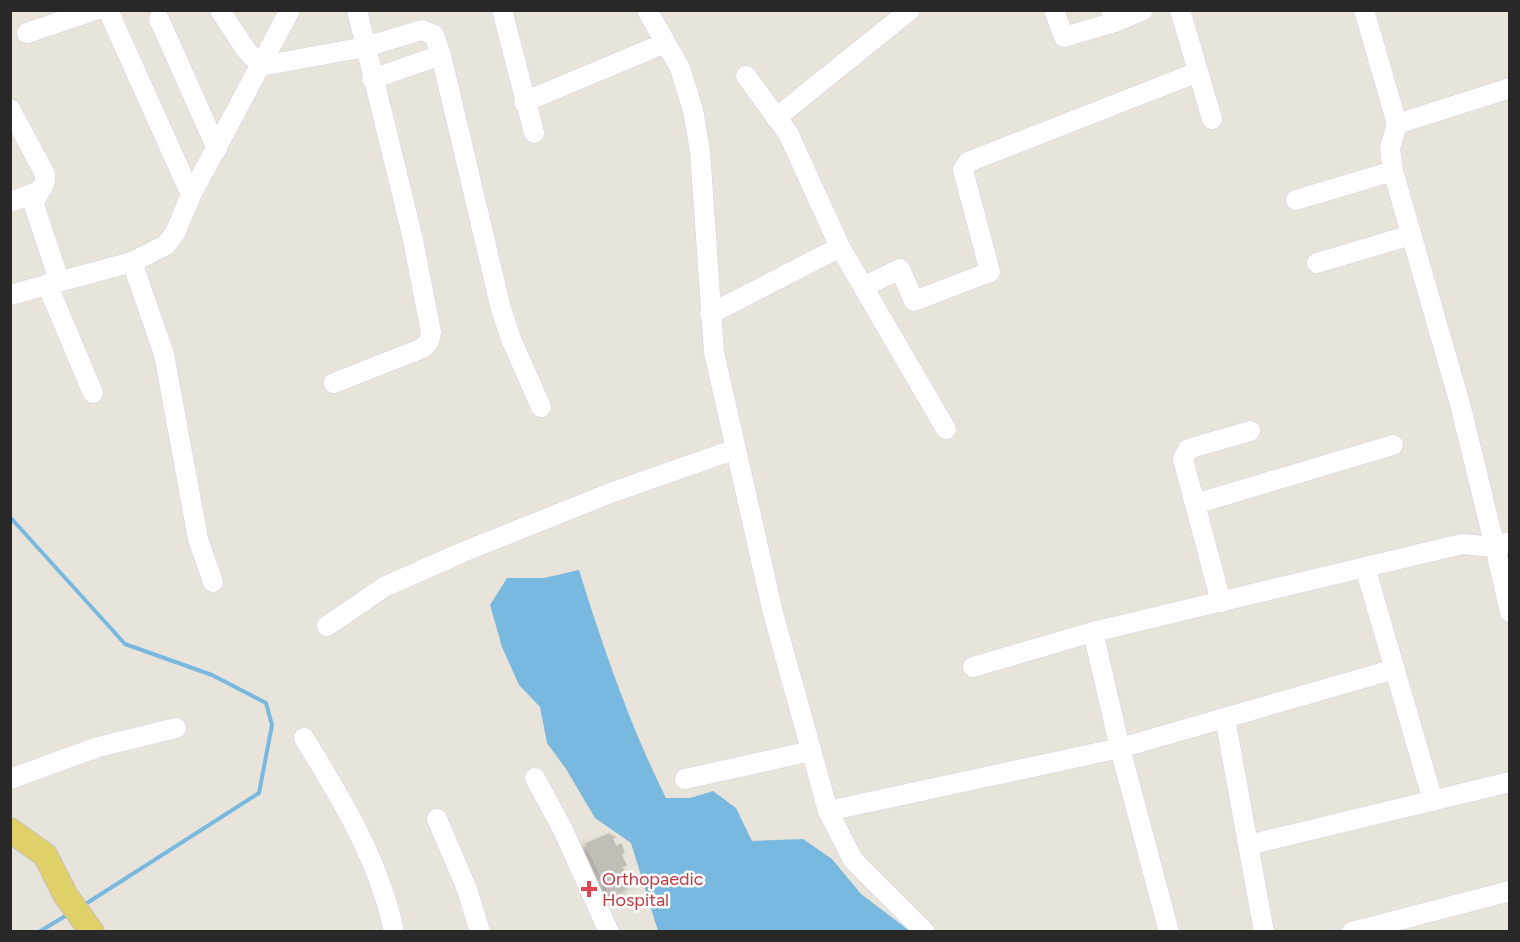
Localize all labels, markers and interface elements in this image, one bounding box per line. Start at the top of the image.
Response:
place label: Orthopaedic Hospital [602,868,704,911]
marker: Orthopaedic Hospital [580,880,598,898]

